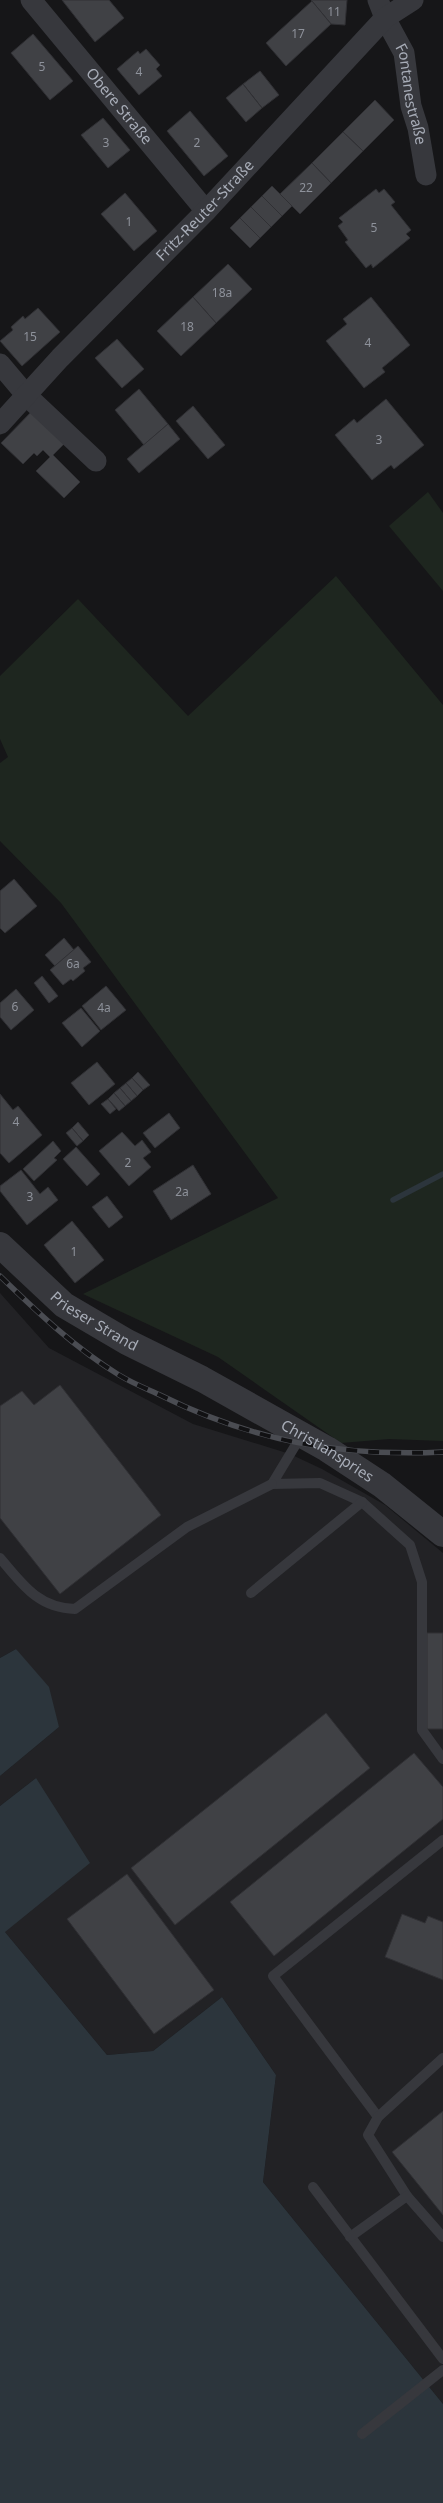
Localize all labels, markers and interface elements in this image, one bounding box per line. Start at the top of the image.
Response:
house number: 11 [327,3,341,20]
house number: 17 [291,25,305,42]
street label: Fontanestraße [392,39,432,146]
house number: 5 [39,58,46,75]
street label: Obere Straße [82,63,157,148]
house number: 4 [136,63,143,80]
house number: 3 [103,134,110,151]
house number: 2 [194,134,201,151]
street label: Fritz-Reuter-Straße [151,155,258,265]
house number: 22 [299,179,313,196]
house number: 1 [126,213,132,230]
house number: 5 [371,219,378,236]
house number: 18a [212,284,232,301]
house number: 18 [180,318,194,335]
house number: 15 [23,328,37,345]
house number: 4 [365,334,372,351]
house number: 3 [376,431,383,448]
house number: 6a [66,955,80,972]
house number: 6 [12,998,19,1015]
house number: 4a [97,999,111,1016]
house number: 4 [13,1113,20,1130]
house number: 2 [125,1154,132,1171]
house number: 2a [175,1183,189,1200]
house number: 3 [27,1188,34,1205]
house number: 1 [71,1243,77,1260]
street label: Prieser Strand [46,1286,142,1355]
street label: Christianspries [278,1414,378,1486]

